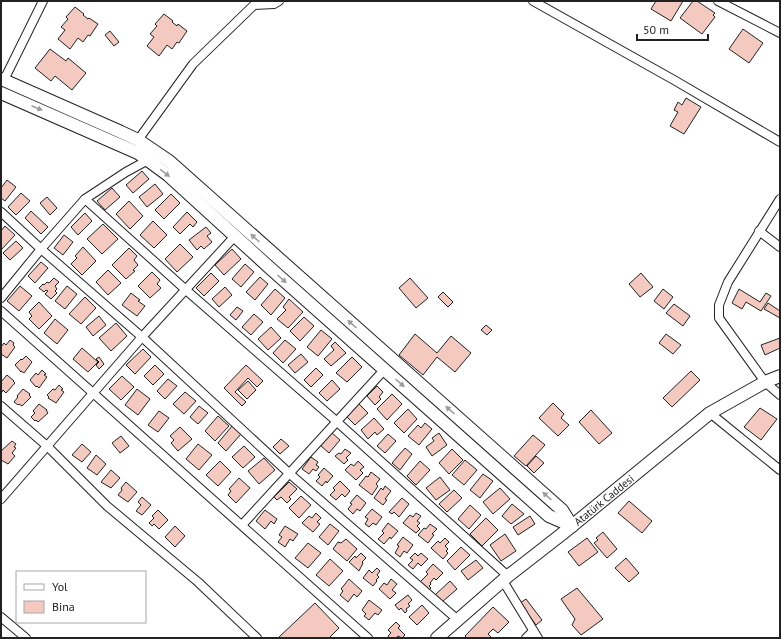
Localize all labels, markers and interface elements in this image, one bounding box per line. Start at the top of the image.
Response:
scale bar [637,16,708,42]
text: 50 m [643,22,669,37]
one-way arrow [31,106,43,112]
one-way arrow [160,168,170,176]
one-way arrow [250,233,260,243]
one-way arrow [277,274,287,283]
one-way arrow [347,320,357,329]
one-way arrow [395,379,406,388]
one-way arrow [444,406,455,415]
street label: Atatürk Caddesi [571,471,637,529]
one-way arrow [542,492,552,501]
legend [16,571,146,623]
text: Yol [52,579,68,594]
text: Bina [52,599,75,614]

